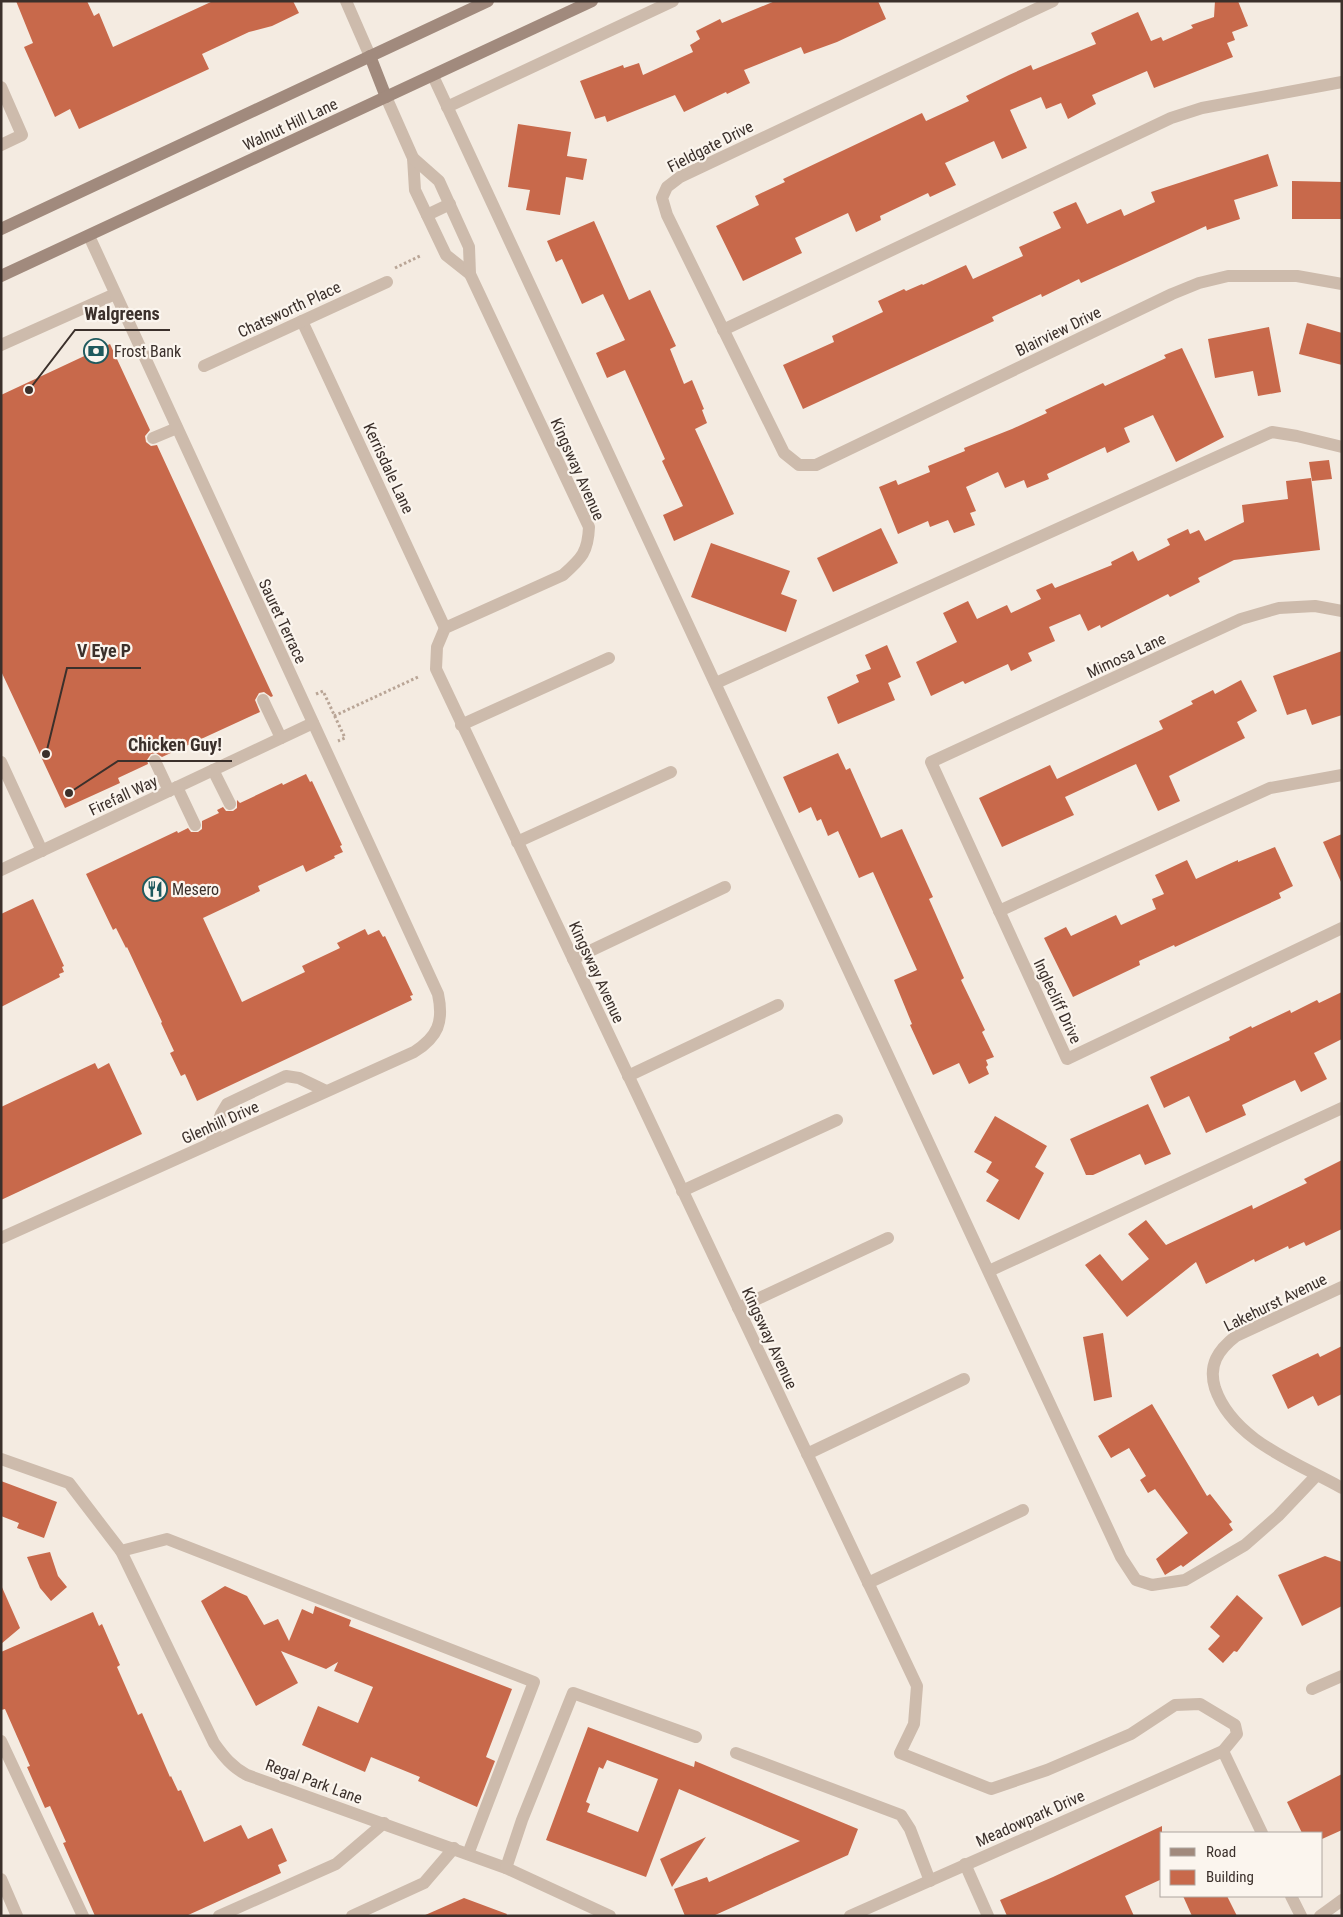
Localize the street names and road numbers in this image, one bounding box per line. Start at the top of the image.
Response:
street label: Walnut Hill Lane [240,94,341,155]
street label: Fieldgate Drive [664,117,756,176]
street label: Chatsworth Place [235,277,344,342]
street label: Blairview Drive [1012,303,1104,360]
street label: Kingsway Avenue [547,415,609,523]
street label: Kerrisdale Lane [359,420,418,517]
street label: Sauret Terrace [255,576,310,666]
street label: Mimosa Lane [1084,629,1169,682]
street label: Firefall Way [86,771,161,820]
street label: Kingsway Avenue [565,918,628,1026]
street label: Inglecliff Drive [1030,956,1085,1047]
street label: Glenhill Drive [179,1097,262,1148]
street label: Lakehurst Avenue [1221,1269,1330,1336]
street label: Kingsway Avenue [738,1284,801,1392]
street label: Regal Park Lane [263,1755,365,1808]
street label: Meadowpark Drive [973,1786,1087,1851]

